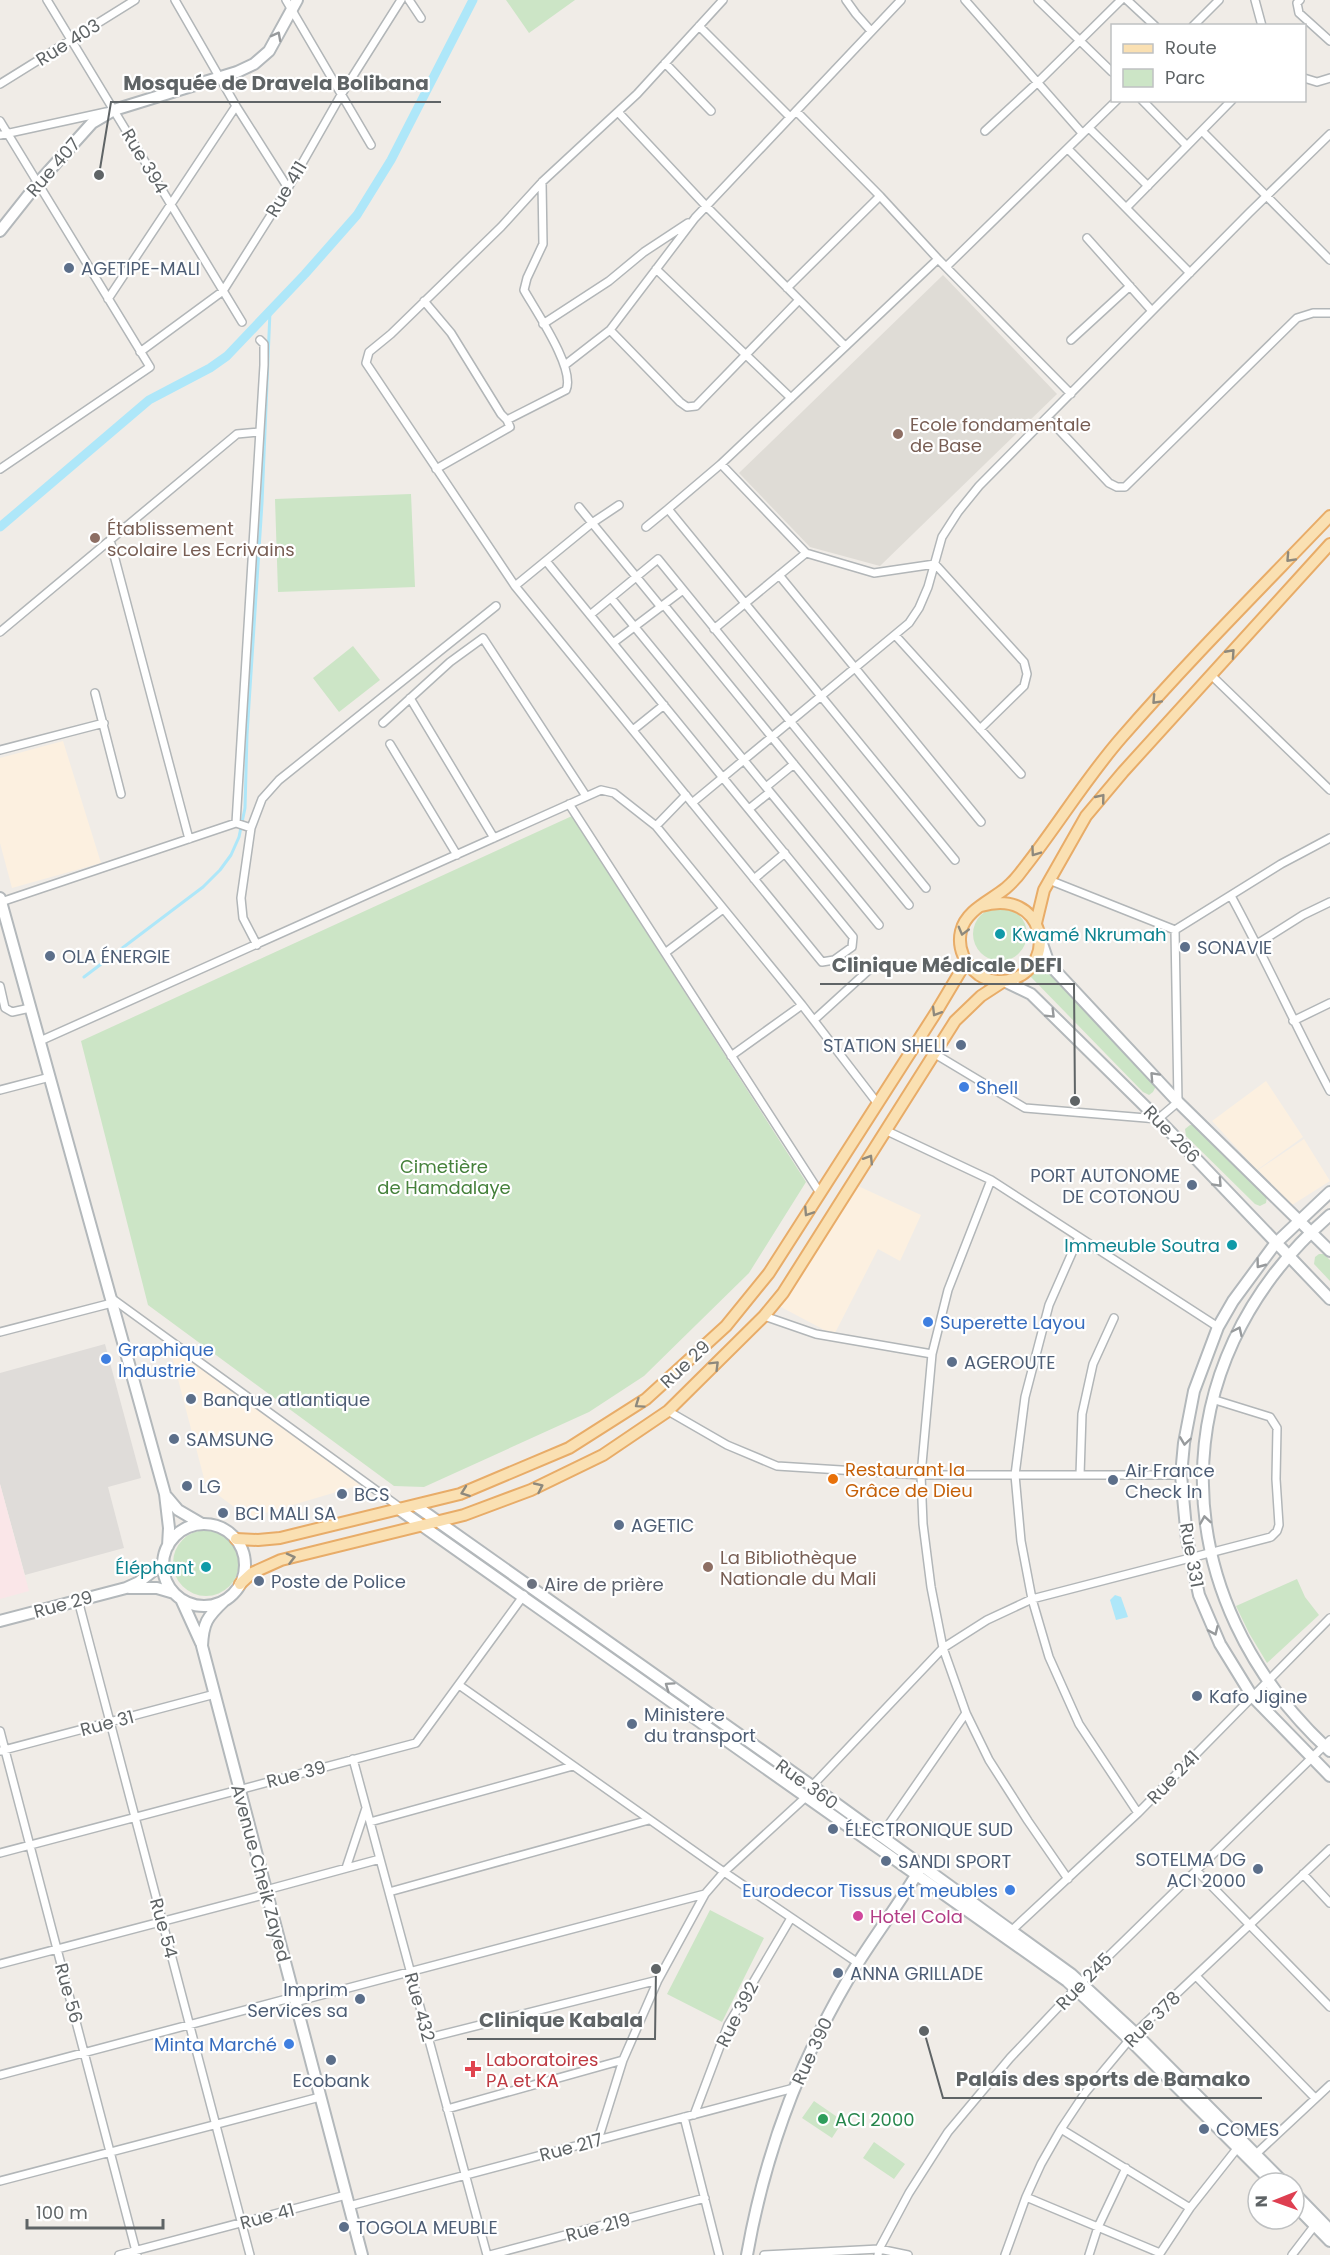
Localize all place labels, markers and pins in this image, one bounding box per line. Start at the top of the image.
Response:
callout: Mosquée de Dravela Bolibana [111,64,441,102]
place label: AGETIPE-MALI [81,256,200,281]
marker: AGETIPE-MALI [62,261,76,275]
place label: Ecole fondamentale de Base [910,412,1091,458]
marker: Ecole fondamentale de Base [891,427,905,441]
place label: Établissement scolaire Les Ecrivains [107,516,295,562]
marker: Établissement scolaire Les Ecrivains [88,531,102,545]
place label: Kwamé Nkrumah [1012,922,1167,947]
marker: Kwamé Nkrumah [993,927,1007,941]
place label: SONAVIE [1197,935,1272,960]
marker: SONAVIE [1178,940,1192,954]
place label: OLA ÉNERGIE [62,944,171,969]
callout: Clinique Médicale DEFI [820,946,1074,984]
marker: OLA ÉNERGIE [43,949,57,963]
place label: STATION SHELL [823,1033,949,1058]
marker: STATION SHELL [954,1038,968,1052]
place label: Shell [976,1075,1018,1100]
marker: Shell [957,1080,971,1094]
place label: PORT AUTONOME DE COTONOU [1030,1163,1180,1209]
marker: PORT AUTONOME DE COTONOU [1185,1178,1199,1192]
place label: Immeuble Soutra [1064,1233,1220,1258]
marker: Immeuble Soutra [1225,1238,1239,1252]
place label: Superette Layou [940,1310,1085,1335]
marker: Superette Layou [921,1315,935,1329]
place label: Graphique Industrie [118,1337,214,1383]
place label: AGEROUTE [964,1350,1056,1375]
marker: Graphique Industrie [99,1352,113,1366]
marker: AGEROUTE [945,1355,959,1369]
place label: Banque atlantique [203,1387,370,1412]
marker: Banque atlantique [184,1392,198,1406]
place label: SAMSUNG [186,1427,274,1452]
marker: SAMSUNG [167,1432,181,1446]
place label: Restaurant la Grâce de Dieu [845,1457,973,1503]
place label: Air France Check In [1125,1458,1215,1504]
marker: Restaurant la Grâce de Dieu [826,1472,840,1486]
marker: Air France Check In [1106,1473,1120,1487]
place label: LG [199,1474,221,1499]
marker: LG [180,1479,194,1493]
place label: BCS [354,1482,390,1507]
marker: BCS [335,1487,349,1501]
place label: BCI MALI SA [235,1501,337,1526]
marker: BCI MALI SA [216,1506,230,1520]
place label: AGETIC [631,1513,694,1538]
marker: AGETIC [612,1518,626,1532]
place label: La Bibliothèque Nationale du Mali [720,1545,876,1591]
place label: Éléphant [115,1555,194,1580]
marker: Éléphant [199,1560,213,1574]
marker: La Bibliothèque Nationale du Mali [701,1560,715,1574]
place label: Poste de Police [271,1569,406,1594]
place label: Aire de prière [544,1572,664,1597]
marker: Poste de Police [252,1574,266,1588]
marker: Aire de prière [525,1577,539,1591]
place label: Kafo Jigine [1209,1684,1307,1709]
marker: Kafo Jigine [1190,1689,1204,1703]
place label: Ministere du transport [644,1702,756,1748]
marker: Ministere du transport [625,1717,639,1731]
place label: ÉLECTRONIQUE SUD [845,1817,1013,1842]
marker: ÉLECTRONIQUE SUD [826,1822,840,1836]
place label: SOTELMA DG ACI 2000 [1135,1847,1246,1893]
place label: SANDI SPORT [898,1849,1011,1874]
marker: SANDI SPORT [879,1854,893,1868]
marker: SOTELMA DG ACI 2000 [1251,1862,1265,1876]
place label: Eurodecor Tissus et meubles [742,1878,998,1903]
marker: Eurodecor Tissus et meubles [1003,1883,1017,1897]
place label: Hotel Cola [870,1904,963,1929]
marker: Hotel Cola [851,1909,865,1923]
place label: ANNA GRILLADE [850,1961,983,1986]
marker: ANNA GRILLADE [831,1966,845,1980]
place label: Imprim Services sa [247,1977,348,2023]
marker: Imprim Services sa [353,1992,367,2006]
callout: Clinique Kabala [467,2001,655,2039]
place label: Minta Marché [154,2032,277,2057]
marker: Minta Marché [282,2037,296,2051]
place label: Laboratoires PA et KA [486,2047,598,2093]
marker: Ecobank [324,2053,338,2067]
marker: Laboratoires PA et KA [464,2060,482,2078]
callout: Palais des sports de Bamako [943,2060,1262,2098]
place label: Ecobank [293,2068,370,2093]
place label: ACI 2000 [835,2107,915,2132]
marker: ACI 2000 [816,2112,830,2126]
place label: COMES [1216,2117,1279,2142]
marker: COMES [1197,2122,1211,2136]
place label: TOGOLA MEUBLE [356,2215,498,2240]
marker: TOGOLA MEUBLE [337,2220,351,2234]

